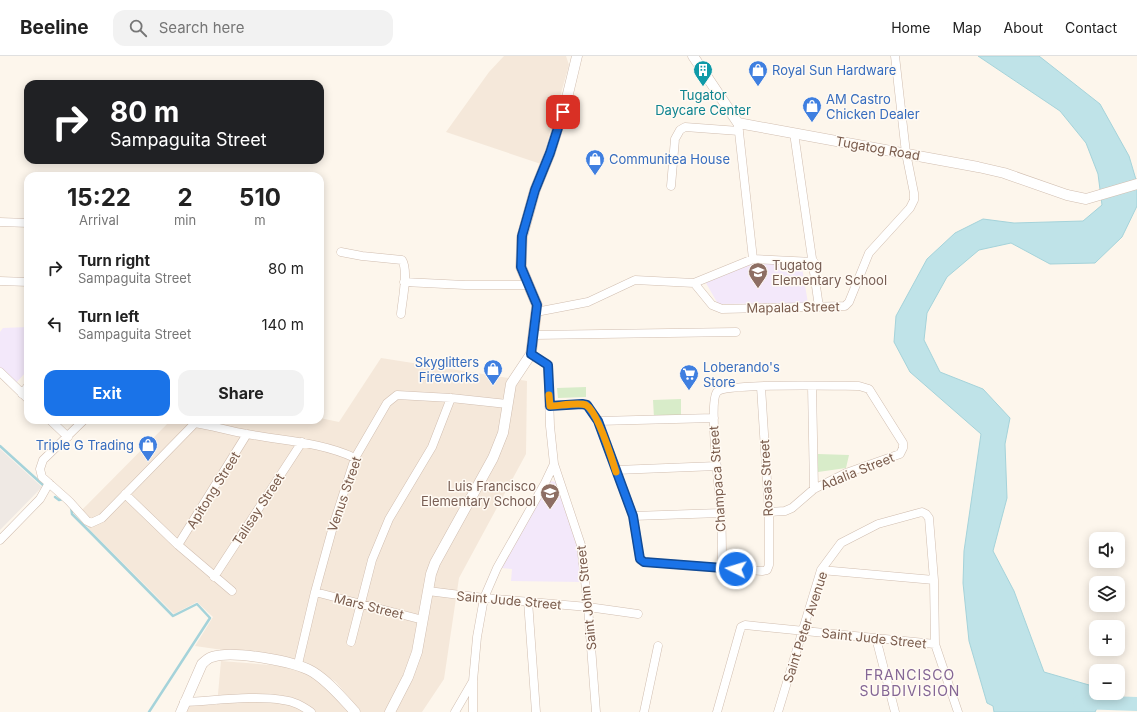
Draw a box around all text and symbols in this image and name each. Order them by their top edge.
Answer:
search box [113,10,393,46]
text: Beeline [20,16,89,39]
icon: search [127,17,149,39]
text: Search here [159,18,244,37]
text: Home [891,19,930,36]
text: Map [952,19,982,36]
text: About [1004,19,1043,36]
text: Contact [1065,19,1117,36]
building icon: Tugator Daycare Center [692,59,714,87]
shop icon: Royal Sun Hardware [747,59,769,87]
place label: Royal Sun Hardware [772,62,896,78]
place label: Tugator Daycare Center [655,87,751,118]
place label: AM Castro Chicken Dealer [826,91,920,122]
text: 80 m [110,95,179,129]
pin [546,95,580,129]
shop icon: AM Castro Chicken Dealer [801,95,823,123]
icon: right [44,96,96,148]
icon: arrive [552,101,574,123]
text: Sampaguita Street [110,129,267,150]
street label: Tugatog Road [835,133,921,163]
shop icon: Communitea House [584,148,606,176]
place label: Communitea House [609,151,730,167]
text: 15:22 [67,183,131,212]
text: 2 [177,183,193,212]
text: 510 [239,183,281,212]
text: Arrival [79,212,119,228]
text: min [174,212,196,228]
text: m [254,212,266,228]
text: Turn right [78,251,150,270]
icon: right [44,257,66,279]
place label: Tugatog Elementary School [772,257,887,288]
text: 80 m [268,259,304,278]
school or university icon: Tugatog Elementary School [747,261,769,289]
text: Sampaguita Street [78,270,191,286]
street label: Mapalad Street [746,298,840,316]
text: Turn left [78,307,139,326]
icon: left [44,313,66,335]
text: 140 m [261,315,304,334]
text: Sampaguita Street [78,326,191,342]
place label: Skyglitters Fireworks [415,354,479,385]
shop icon: Skyglitters Fireworks [482,358,504,386]
place label: Loberando's Store [703,359,780,390]
supermarket icon: Loberando's Store [678,363,700,391]
button: Exit [44,370,170,416]
button: Share [178,370,304,416]
street label: Champaca Street [705,425,729,533]
shop icon: Triple G Trading [137,434,159,462]
place label: Triple G Trading [36,437,134,453]
street label: Rosas Street [756,439,776,517]
street label: Apitong Street [183,448,243,532]
street label: Adalia Street [818,449,896,493]
street label: Venus Street [324,454,364,534]
street label: Talisay Street [229,470,287,548]
place label: Luis Francisco Elementary School [421,478,536,509]
school or university icon: Luis Francisco Elementary School [539,482,561,510]
map controls [1089,532,1125,700]
button: sound [1089,532,1125,568]
street label: Saint John Street [573,545,599,651]
position arrow [715,548,757,590]
street label: Saint Peter Avenue [779,569,831,685]
button: layers [1089,576,1125,612]
street label: Saint Jude Street [456,587,562,613]
street label: Mars Street [333,590,405,622]
button: + [1089,620,1125,656]
street label: Saint Jude Street [821,625,927,651]
button: − [1089,664,1125,700]
district label: FRANCISCO SUBDIVISION [860,666,960,699]

